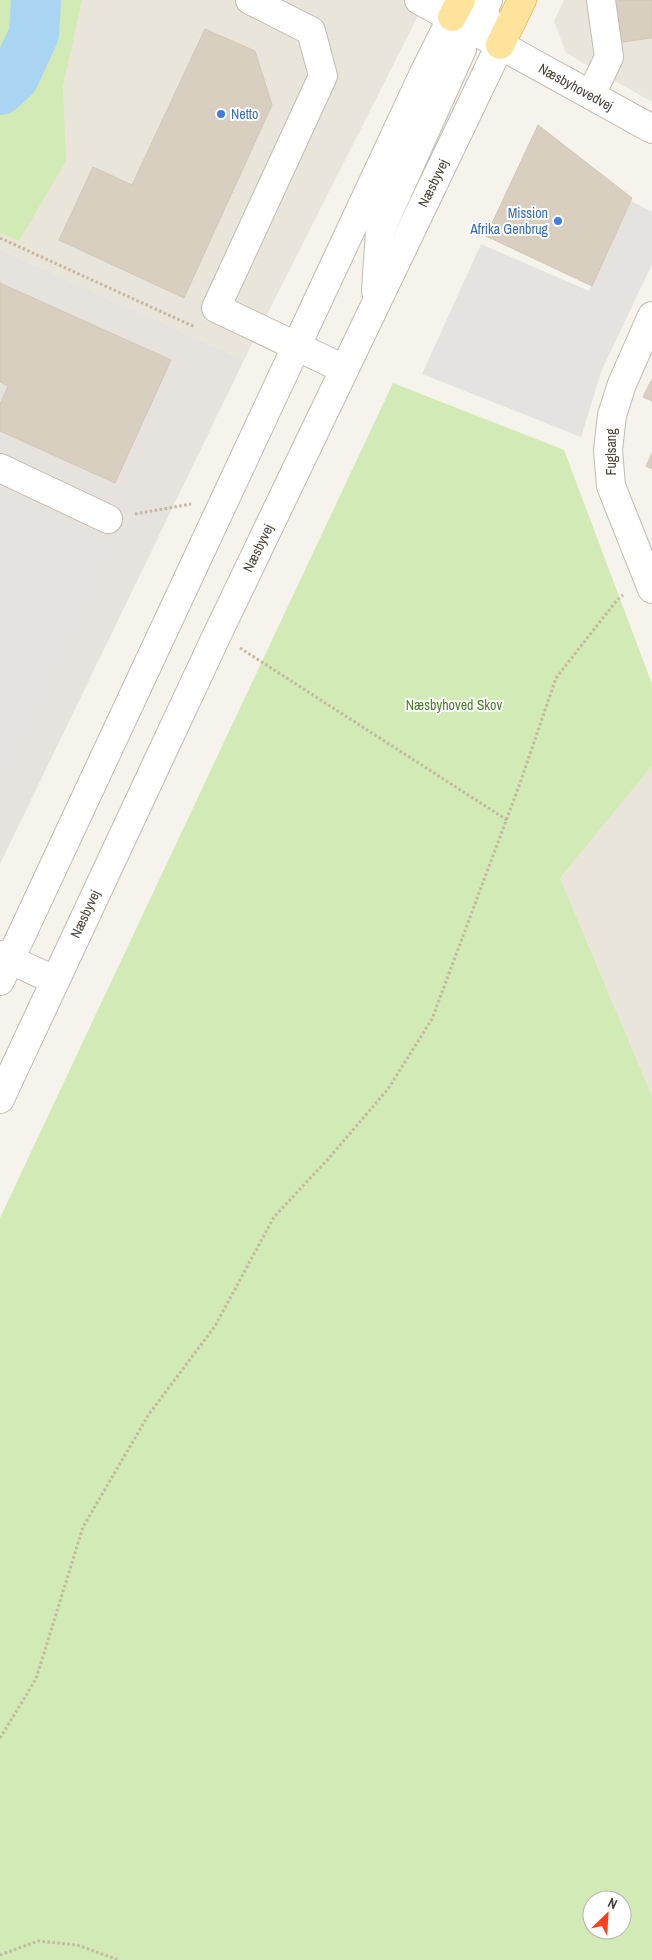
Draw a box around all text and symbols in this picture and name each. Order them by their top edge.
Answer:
street label: Næsbyhovedvej [536,59,616,115]
place label: Netto [231,105,258,123]
marker: Netto [215,108,227,120]
street label: Næsbyvej [414,156,452,210]
place label: Mission Afrika Genbrug [469,204,549,238]
marker: Mission Afrika Genbrug [552,215,564,227]
street label: Fuglsang [602,428,620,476]
street label: Næsbyvej [239,521,277,575]
park label: Næsbyhoved Skov [406,696,502,714]
street label: Næsbyvej [66,887,104,941]
north arrow [582,1890,632,1940]
text: N [605,1893,620,1913]

